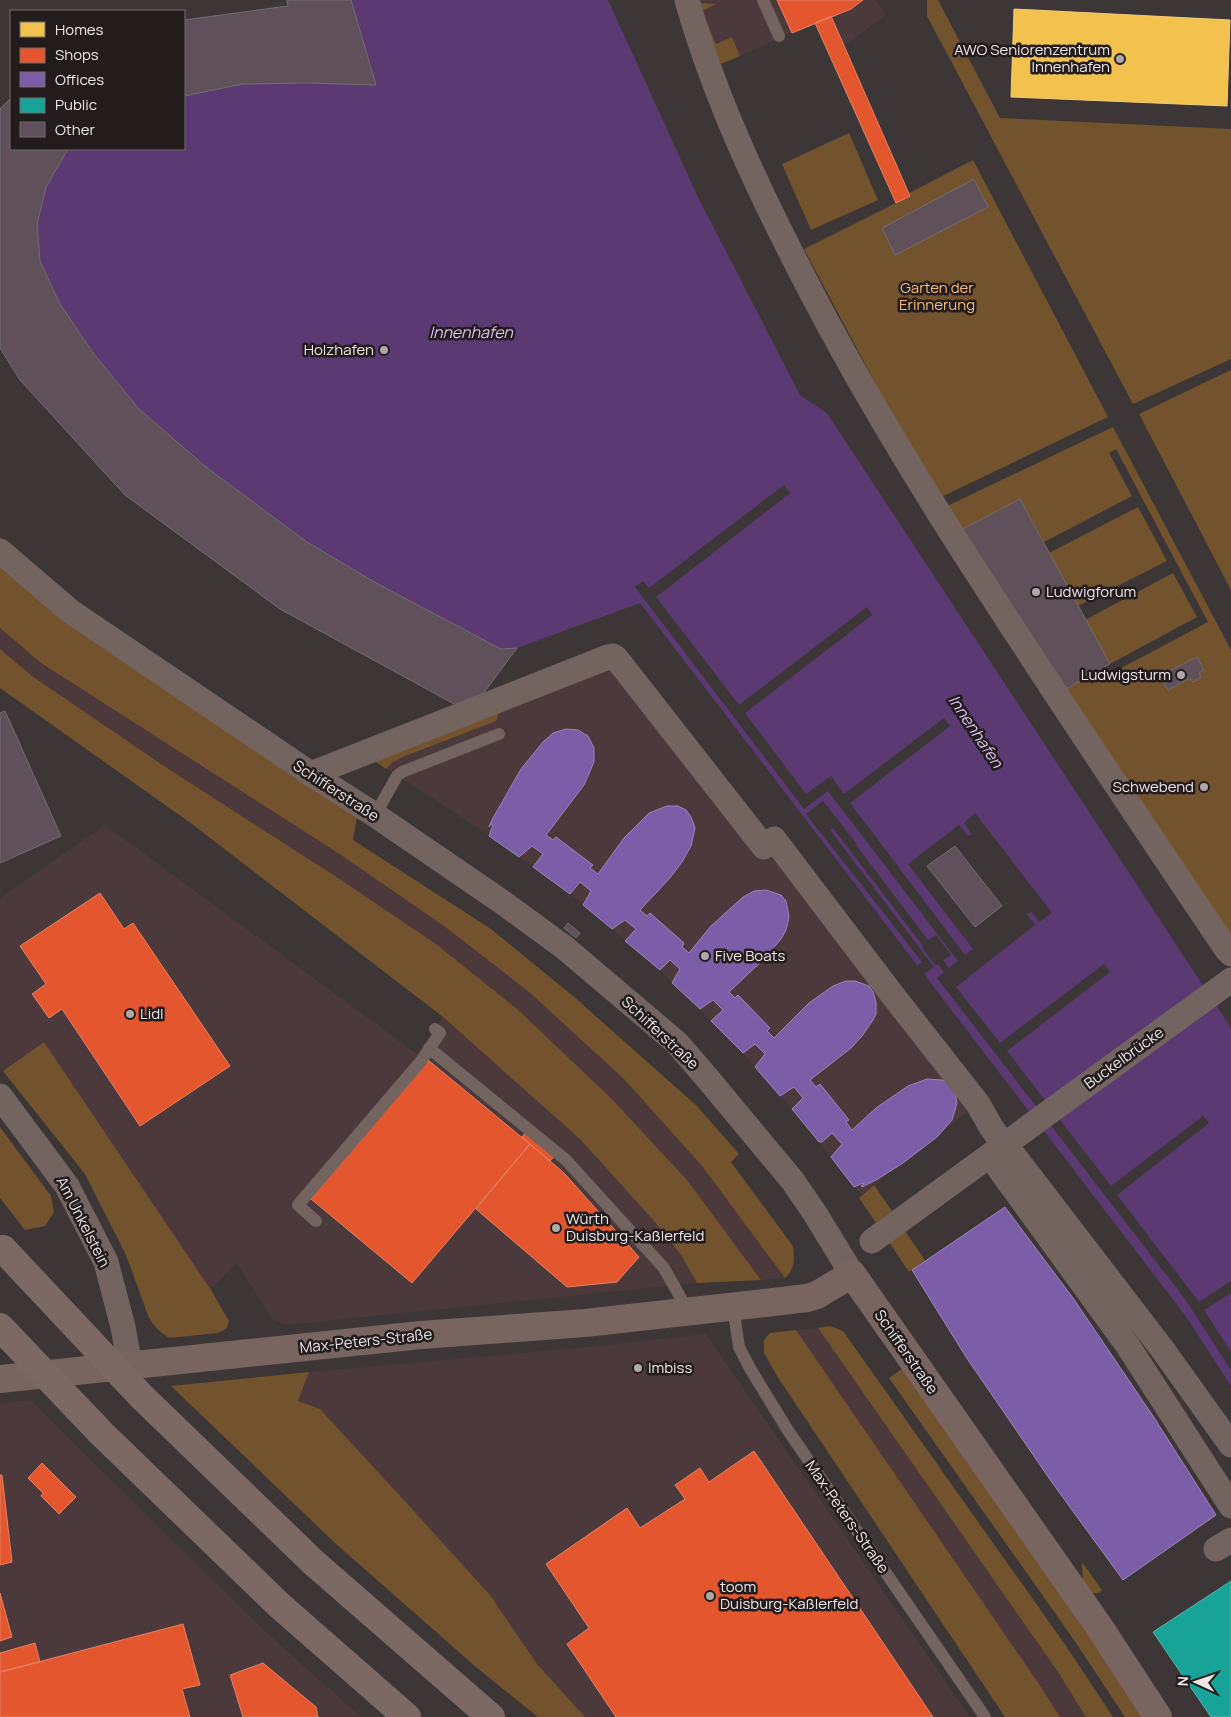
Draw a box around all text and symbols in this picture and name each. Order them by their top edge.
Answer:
legend [10,10,185,150]
text: Homes [55,19,104,40]
place label: AWO Seniorenzentrum Innenhafen [954,39,1110,77]
text: Shops [55,44,99,65]
marker: AWO Seniorenzentrum Innenhafen [1114,53,1126,65]
text: Offices [55,69,104,90]
text: Public [55,94,97,115]
text: Other [55,119,96,140]
park label: Garten der Erinnerung [899,277,975,315]
water label: Innenhafen [429,321,513,343]
place label: Holzhafen [304,339,374,360]
marker: Holzhafen [378,344,390,356]
place label: Ludwigforum [1046,581,1136,602]
marker: Ludwigforum [1030,586,1042,598]
place label: Ludwigsturm [1081,664,1171,685]
marker: Ludwigsturm [1175,669,1187,681]
water label: Innenhafen [943,690,1009,772]
street label: Schifferstraße [289,755,384,826]
place label: Schwebend [1112,776,1194,797]
marker: Schwebend [1198,781,1210,793]
place label: Five Boats [715,945,786,966]
marker: Five Boats [699,950,711,962]
street label: Schifferstraße [617,991,704,1074]
place label: Lidl [140,1003,164,1024]
marker: Lidl [124,1008,136,1020]
street label: Buckelbrücke [1080,1021,1168,1094]
street label: Am Unkelstein [52,1173,115,1271]
place label: Würth Duisburg-Kaßlerfeld [566,1208,705,1246]
marker: Würth Duisburg-Kaßlerfeld [550,1222,562,1234]
street label: Schifferstraße [870,1305,943,1398]
street label: Max-Peters-Straße [299,1323,433,1358]
place label: Imbiss [648,1357,692,1378]
marker: Imbiss [632,1362,644,1374]
street label: Max-Peters-Straße [801,1456,894,1577]
place label: toom Duisburg-Kaßlerfeld [720,1576,859,1614]
marker: toom Duisburg-Kaßlerfeld [704,1590,716,1602]
north arrow [1171,1657,1221,1707]
text: N [1173,1676,1192,1687]

